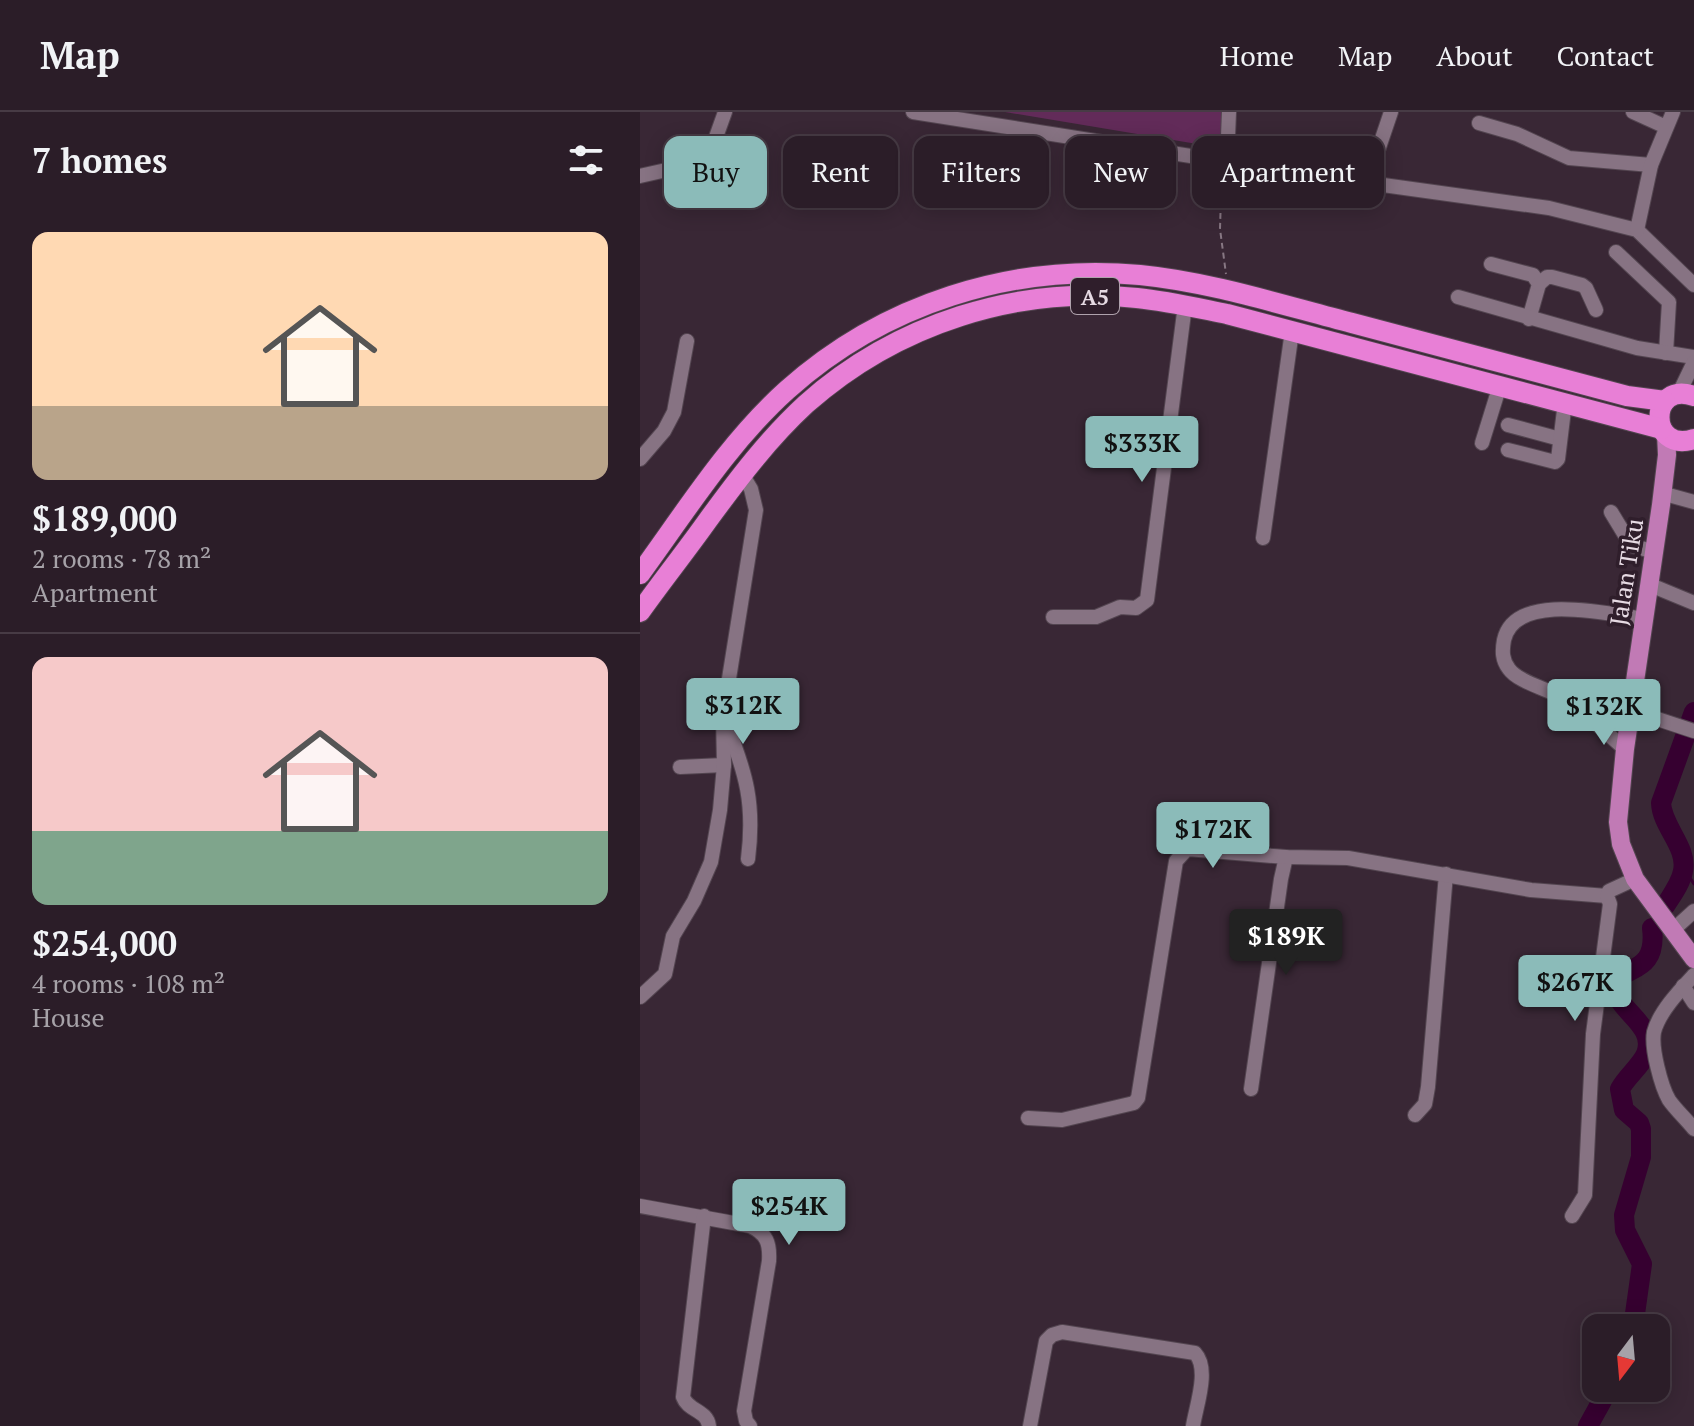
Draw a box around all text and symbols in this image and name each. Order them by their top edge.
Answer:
text: Map [40,30,120,80]
text: Home [1220,37,1294,74]
text: Map [1338,37,1392,74]
text: About [1436,37,1513,74]
text: Contact [1557,37,1654,74]
chip: Buy [664,136,767,208]
chip: Rent [783,136,898,208]
chip: Filters [914,136,1049,208]
chip: New [1065,136,1176,208]
chip: Apartment [1192,136,1384,208]
text: 7 homes [32,138,167,183]
icon: filters [564,138,608,182]
road number: A5 [1071,278,1119,314]
icon: home [248,284,392,428]
pin: $333K [1086,416,1198,484]
text: $333K [1103,425,1181,459]
text: $189,000 [32,496,177,541]
street label: Jalan Tiku [1602,516,1650,628]
text: 2 rooms · 78 m² [32,541,211,575]
text: Apartment [32,575,158,609]
pin: $312K [687,678,799,746]
pin: $132K [1548,679,1660,747]
text: $312K [704,687,782,721]
text: $132K [1565,688,1643,722]
icon: home [248,709,392,853]
pin: $172K [1157,802,1269,870]
text: $172K [1174,811,1252,845]
pin: $189K [1230,909,1342,977]
text: $189K [1247,918,1325,952]
text: $254,000 [32,921,177,966]
pin: $267K [1519,955,1631,1023]
text: $267K [1536,964,1614,998]
text: 4 rooms · 108 m² [32,966,225,1000]
text: House [32,1000,105,1034]
pin: $254K [733,1179,845,1247]
text: $254K [750,1188,828,1222]
north arrow [1582,1314,1670,1402]
map controls [1582,1314,1670,1402]

